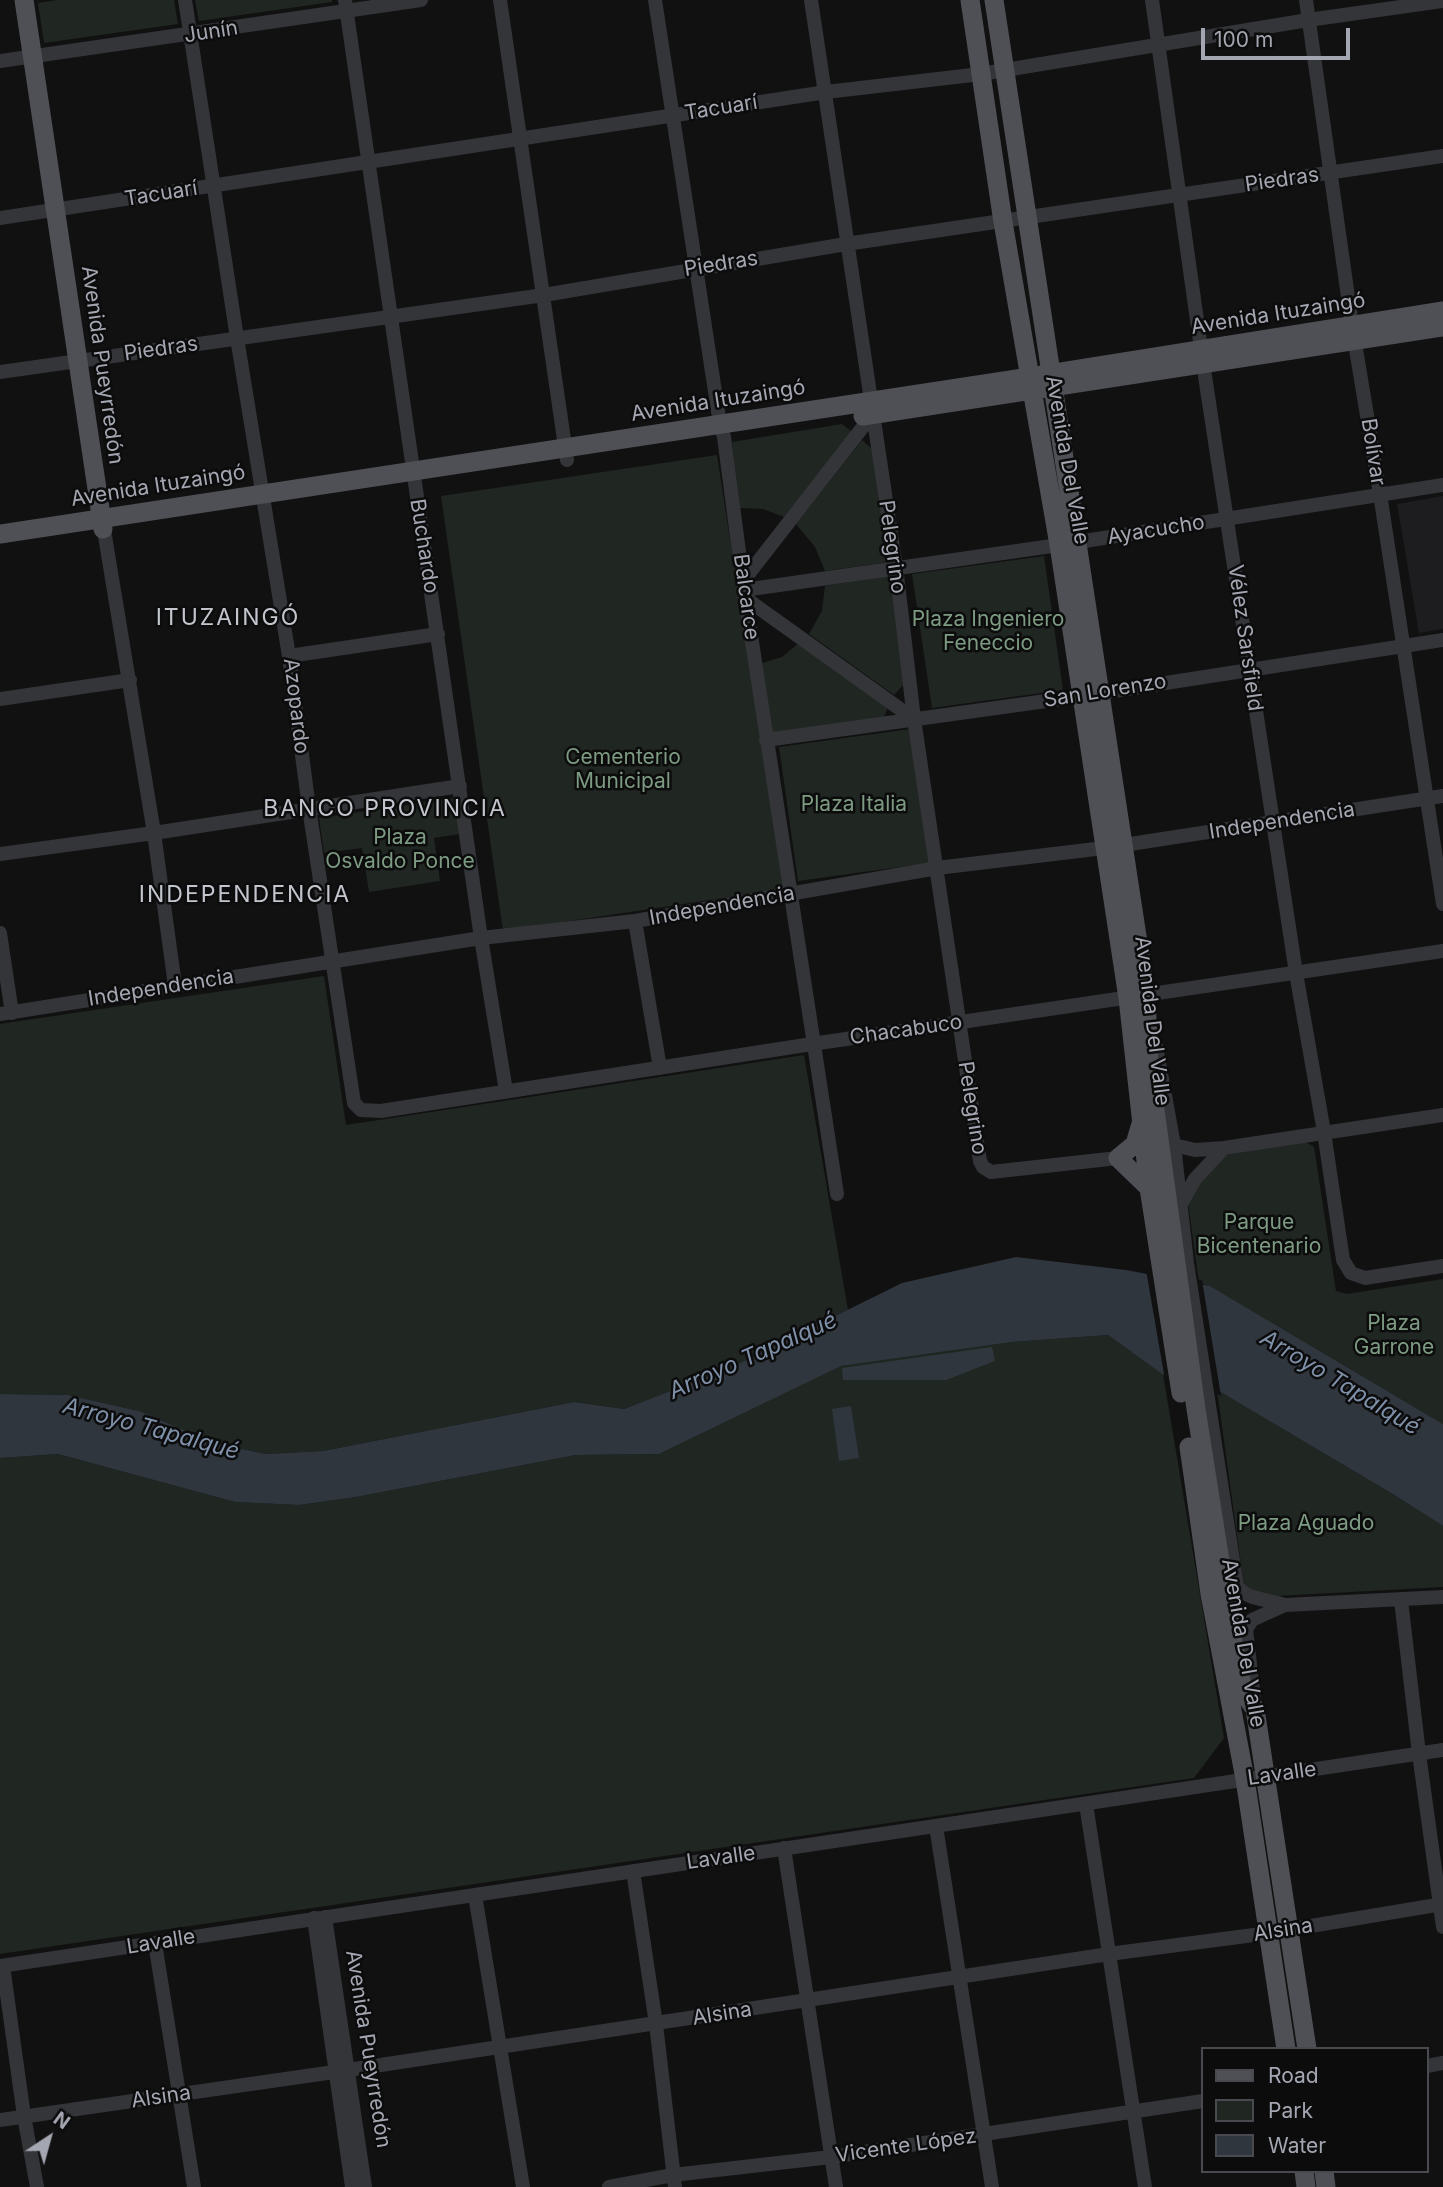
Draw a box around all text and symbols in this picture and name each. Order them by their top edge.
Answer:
scale bar [1205,14,1354,58]
street label: Junín [182,15,240,49]
text: 100 m [1214,27,1273,52]
street label: Tacuarí [683,90,759,126]
street label: Piedras [1243,162,1321,198]
street label: Tacuarí [123,176,199,212]
street label: Piedras [682,246,760,282]
street label: Avenida Pueyrredón [76,264,128,466]
street label: Avenida Ituzaingó [1189,288,1367,340]
street label: Piedras [122,331,200,367]
street label: Avenida Del Valle [1040,374,1094,546]
street label: Avenida Ituzaingó [629,375,807,427]
street label: Bolívar [1355,416,1391,488]
street label: Avenida Ituzaingó [69,460,247,512]
street label: Buchardo [404,497,444,595]
street label: Pelegrino [873,499,911,595]
street label: Ayacucho [1106,510,1206,550]
street label: Balcarce [728,552,764,642]
street label: Vélez Sarsfield [1222,563,1268,713]
district label: ITUZAINGÓ [157,604,299,632]
park label: Plaza Ingeniero Feneccio [912,607,1064,657]
street label: Azopardo [278,657,314,755]
street label: San Lorenzo [1042,669,1168,713]
park label: Cementerio Municipal [565,745,681,795]
park label: Plaza Italia [801,792,907,818]
district label: BANCO PROVINCIA [265,795,505,823]
street label: Independencia [1207,797,1357,845]
park label: Plaza Osvaldo Ponce [325,825,475,875]
district label: INDEPENDENCIA [140,881,350,909]
street label: Independencia [647,881,797,931]
street label: Avenida Del Valle [1129,935,1175,1107]
street label: Independencia [86,964,236,1012]
street label: Chacabuco [848,1010,964,1050]
street label: Pelegrino [952,1060,992,1156]
park label: Parque Bicentenario [1197,1210,1321,1260]
water label: Arroyo Tapalqué [665,1307,841,1405]
park label: Plaza Garrone [1354,1311,1434,1361]
water label: Arroyo Tapalqué [1255,1325,1425,1441]
water label: Arroyo Tapalqué [60,1392,242,1466]
park label: Plaza Aguado [1238,1511,1374,1537]
street label: Avenida Del Valle [1216,1557,1270,1729]
street label: Lavalle [1246,1757,1318,1791]
street label: Lavalle [685,1841,757,1875]
street label: Alsina [1251,1913,1315,1947]
street label: Lavalle [125,1924,197,1960]
street label: Avenida Pueyrredón [340,1948,396,2150]
street label: Alsina [690,1997,754,2031]
legend [1202,2047,1429,2173]
text: Road [1268,2063,1319,2088]
street label: Alsina [130,2080,192,2114]
text: Park [1268,2098,1313,2123]
north arrow [14,2103,84,2173]
text: N [49,2107,74,2134]
street label: Vicente López [834,2124,978,2168]
text: Water [1268,2133,1326,2158]

